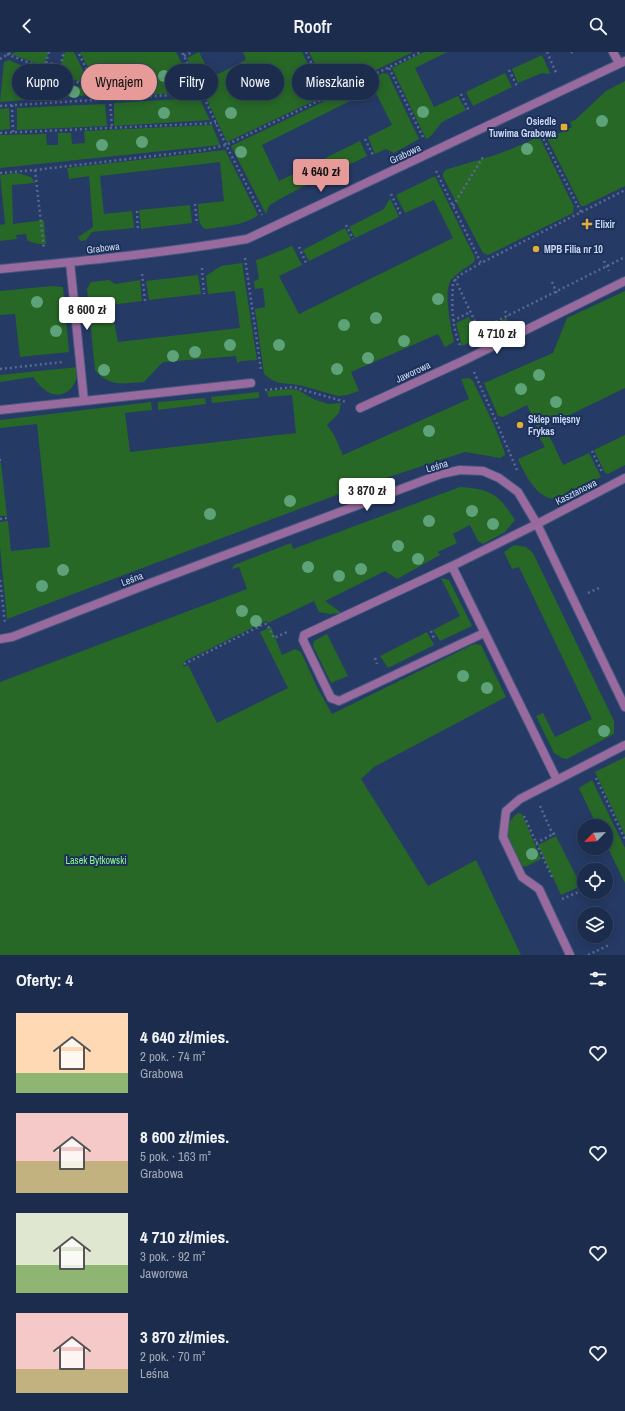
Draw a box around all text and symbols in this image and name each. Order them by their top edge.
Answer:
text: Roofr [293,14,332,39]
icon: back [16,15,38,37]
icon: search [587,15,609,37]
chip: Kupno [12,64,73,100]
chip: Wynajem [81,64,157,100]
chip: Filtry [165,64,218,100]
chip: Nowe [226,64,284,100]
chip: Mieszkanie [292,64,379,100]
place label: Osiedle Tuwima Grabowa [489,115,556,140]
marker: Osiedle Tuwima Grabowa [559,122,569,132]
street label: Grabowa [387,141,423,167]
pin: 4 640 zł [280,159,362,193]
text: 4 640 zł [302,163,340,180]
place label: Elixir [595,218,616,231]
marker: Elixir [582,219,592,229]
street label: Grabowa [86,239,121,256]
place label: MPB Filia nr 10 [544,243,603,256]
marker: MPB Filia nr 10 [531,244,541,254]
pin: 8 600 zł [46,297,128,331]
text: 8 600 zł [68,301,106,318]
pin: 4 710 zł [456,321,538,355]
text: 4 710 zł [478,325,516,342]
street label: Jaworowa [394,358,433,386]
place label: Sklep mięsny Frykas [528,413,581,438]
marker: Sklep mięsny Frykas [515,420,525,430]
street label: Leśna [424,457,450,475]
street label: Kasztanowa [553,476,599,508]
pin: 3 870 zł [326,478,408,512]
text: 3 870 zł [348,482,386,499]
street label: Leśna [119,569,145,589]
north arrow [577,819,613,855]
map controls [577,819,613,943]
park label: Lasek Bytkowski [65,854,127,867]
button: locate [577,863,613,899]
button: layers [577,907,613,943]
text: Oferty: 4 [16,968,73,991]
icon: filters [587,968,609,990]
text: 4 640 zł/mies. [140,1025,229,1048]
icon: home [48,1029,96,1077]
icon: heart [587,1042,609,1064]
text: 2 pok. · 74 m² [140,1048,205,1065]
text: Grabowa [140,1065,183,1082]
text: 8 600 zł/mies. [140,1125,229,1148]
icon: home [48,1129,96,1177]
icon: heart [587,1142,609,1164]
text: 5 pok. · 163 m² [140,1148,211,1165]
text: Grabowa [140,1165,183,1182]
text: 4 710 zł/mies. [140,1225,229,1248]
icon: home [48,1229,96,1277]
icon: heart [587,1242,609,1264]
text: 3 pok. · 92 m² [140,1248,205,1265]
text: Jaworowa [140,1265,188,1282]
text: 3 870 zł/mies. [140,1325,229,1348]
icon: home [48,1329,96,1377]
icon: heart [587,1342,609,1364]
text: 2 pok. · 70 m² [140,1348,205,1365]
text: Leśna [140,1365,169,1382]

